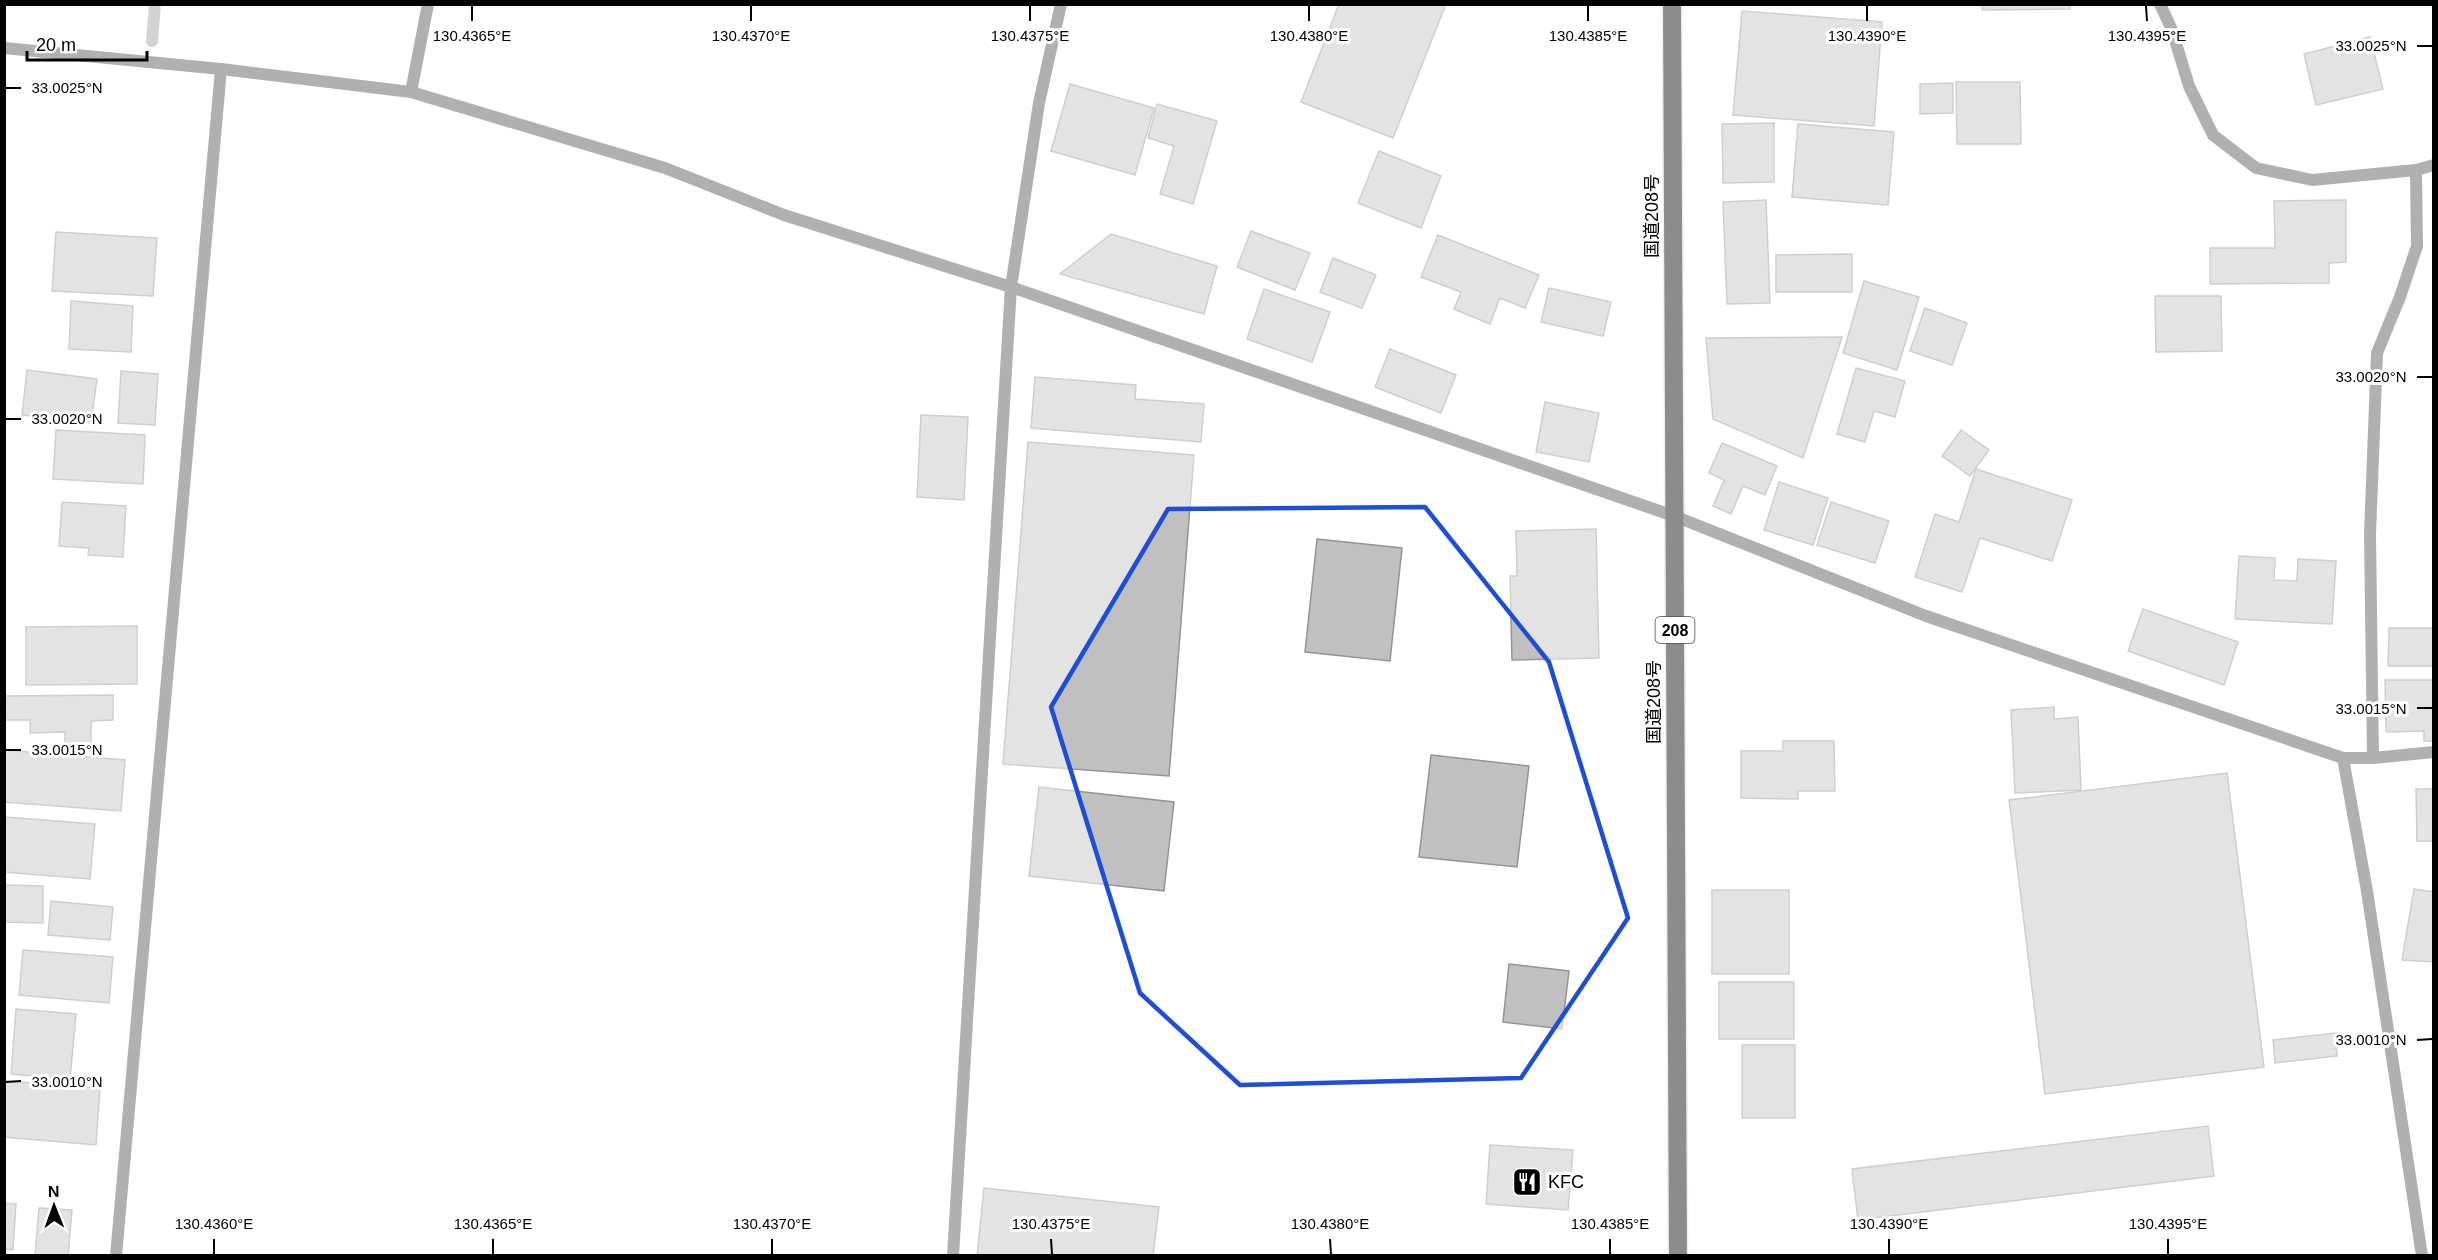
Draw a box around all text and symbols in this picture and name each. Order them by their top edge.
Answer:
scale bar [27,24,147,62]
text: 130.4365°E [433,27,511,44]
text: 130.4370°E [712,27,790,44]
text: 130.4375°E [991,27,1069,44]
text: 130.4380°E [1270,27,1348,44]
text: 130.4385°E [1549,27,1627,44]
text: 130.4390°E [1828,27,1906,44]
text: 130.4395°E [2108,27,2186,44]
text: 20 m [36,35,76,55]
text: 33.0025°N [2335,37,2407,54]
text: 33.0025°N [31,79,103,96]
street label: 国道208号 [1642,174,1662,258]
text: 33.0020°N [2335,368,2407,385]
text: 33.0020°N [31,410,103,427]
road number: 208 [1656,617,1694,643]
street label: 国道208号 [1644,660,1664,744]
text: 33.0015°N [2335,700,2407,717]
text: 33.0015°N [31,741,103,758]
text: 33.0010°N [2335,1031,2407,1048]
text: 33.0010°N [31,1073,103,1090]
restaurant icon: KFC [1511,1166,1543,1198]
place label: KFC [1548,1172,1584,1192]
north arrow [24,1176,84,1236]
text: N [48,1183,60,1200]
text: 130.4360°E [175,1215,253,1232]
text: 130.4365°E [454,1215,532,1232]
text: 130.4370°E [733,1215,811,1232]
text: 130.4375°E [1012,1215,1090,1232]
text: 130.4380°E [1291,1215,1369,1232]
text: 130.4385°E [1571,1215,1649,1232]
text: 130.4390°E [1850,1215,1928,1232]
text: 130.4395°E [2129,1215,2207,1232]

